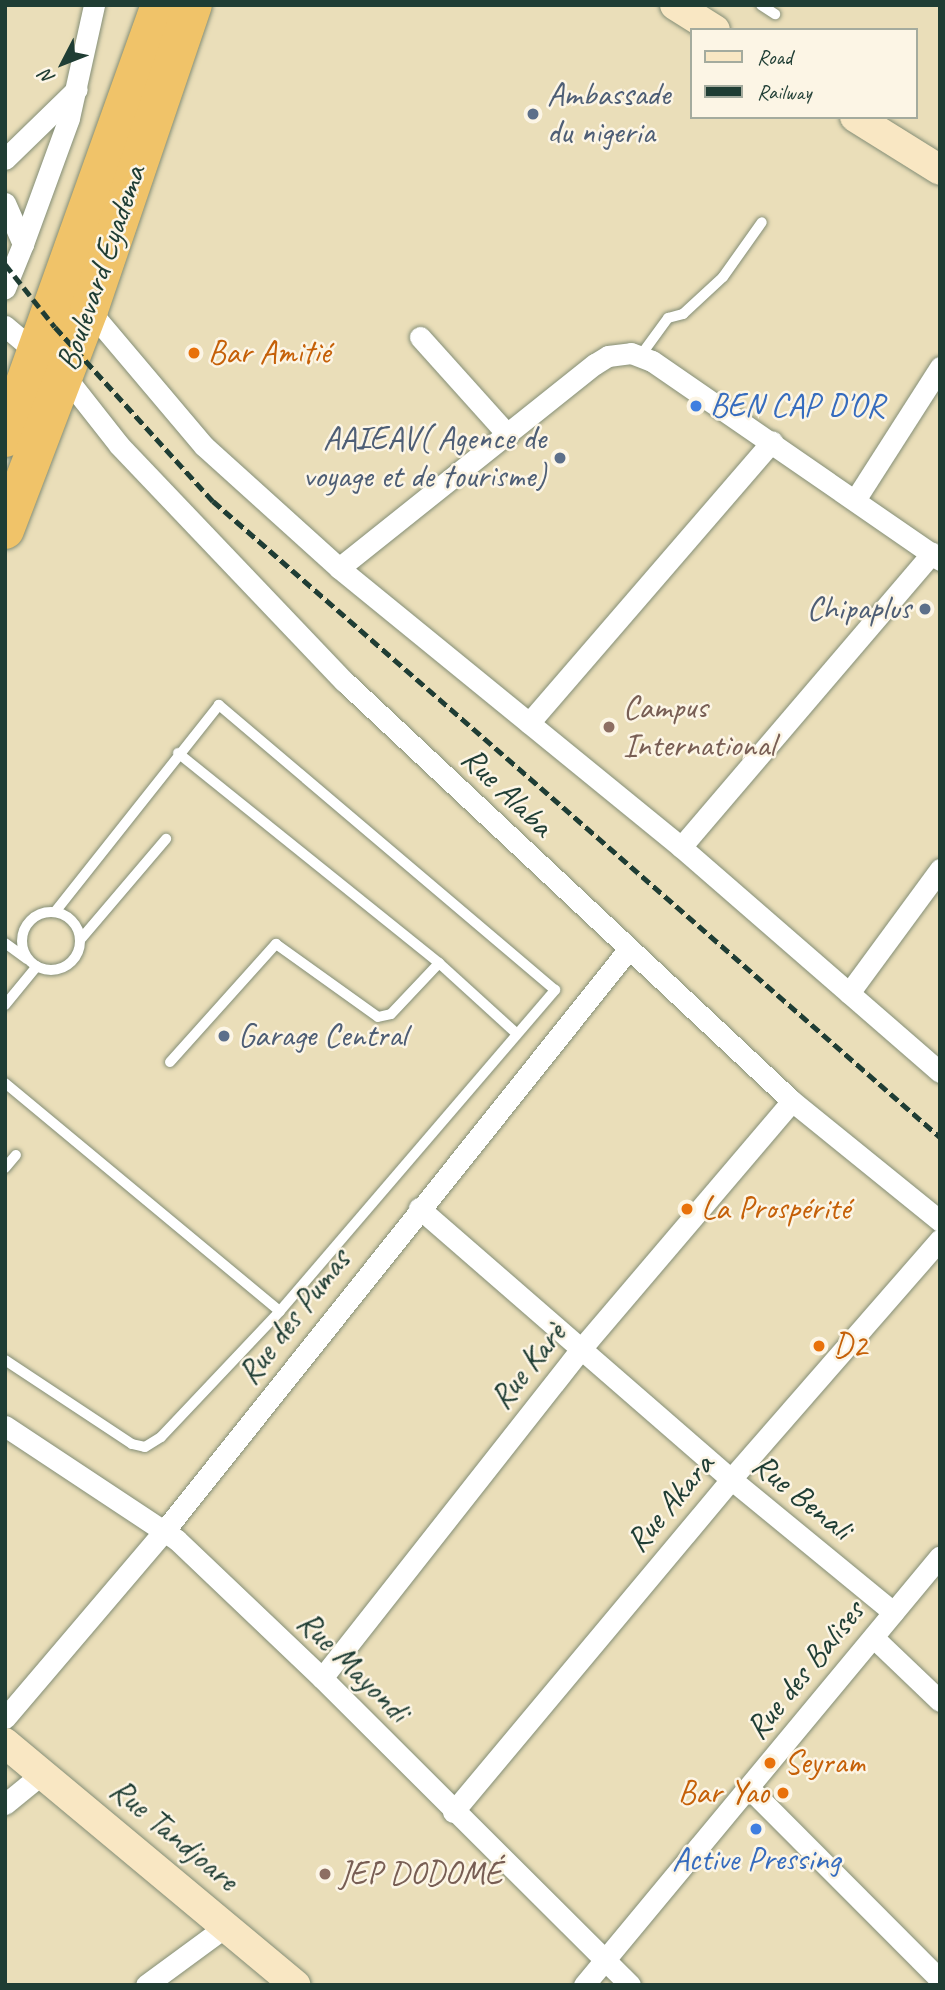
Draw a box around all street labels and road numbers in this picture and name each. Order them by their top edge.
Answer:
street label: Boulevard Eyadema [47,161,155,375]
street label: Rue Alaba [453,739,561,845]
street label: Rue des Pumas [229,1242,359,1392]
street label: Rue Karè [481,1315,575,1417]
street label: Rue Benali [745,1445,859,1549]
street label: Rue Akara [618,1446,722,1560]
street label: Rue des Balises [737,1593,873,1747]
street label: Rue Mayondi [289,1603,417,1731]
street label: Rue Tandjoare [101,1770,247,1900]

